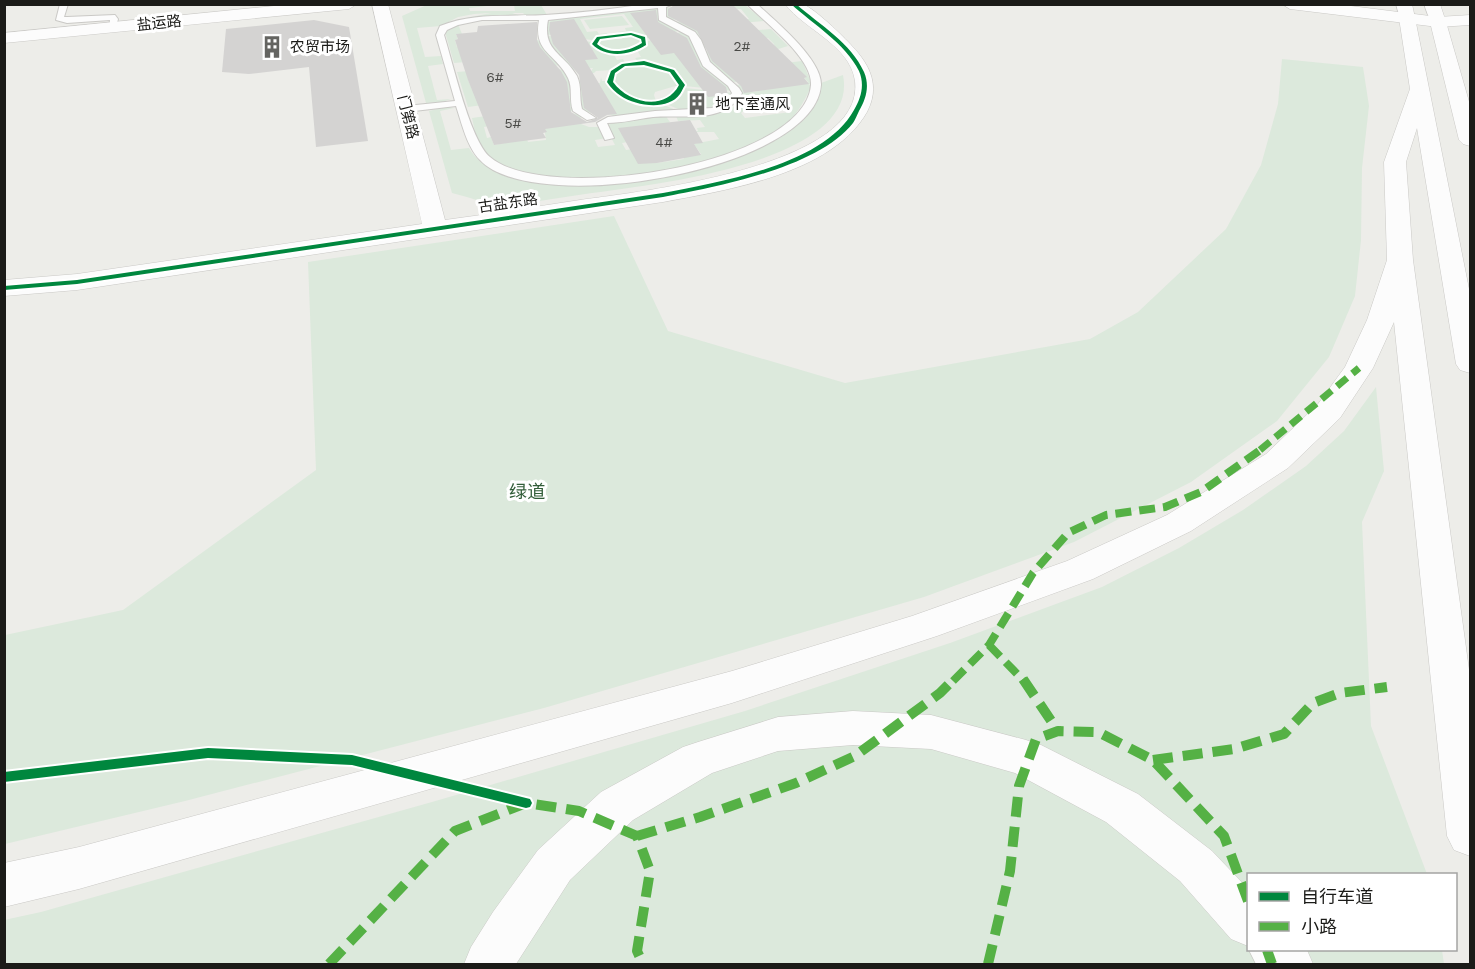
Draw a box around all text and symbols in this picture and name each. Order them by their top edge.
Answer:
street label: 盐运路 [136,12,182,34]
building icon: 农贸市场 [259,34,285,60]
place label: 农贸市场 [290,38,350,56]
house number: 2# [733,38,751,54]
house number: 6# [486,69,504,85]
building icon: 地下室通风 [684,91,710,117]
street label: 门第路 [394,93,422,141]
place label: 地下室通风 [715,95,790,113]
house number: 5# [504,115,522,131]
house number: 4# [655,134,673,150]
street label: 古盐东路 [477,190,539,216]
park label: 绿道 [509,481,545,502]
legend [1247,873,1457,951]
text: 自行车道 [1301,886,1373,907]
text: 小路 [1301,916,1337,937]

